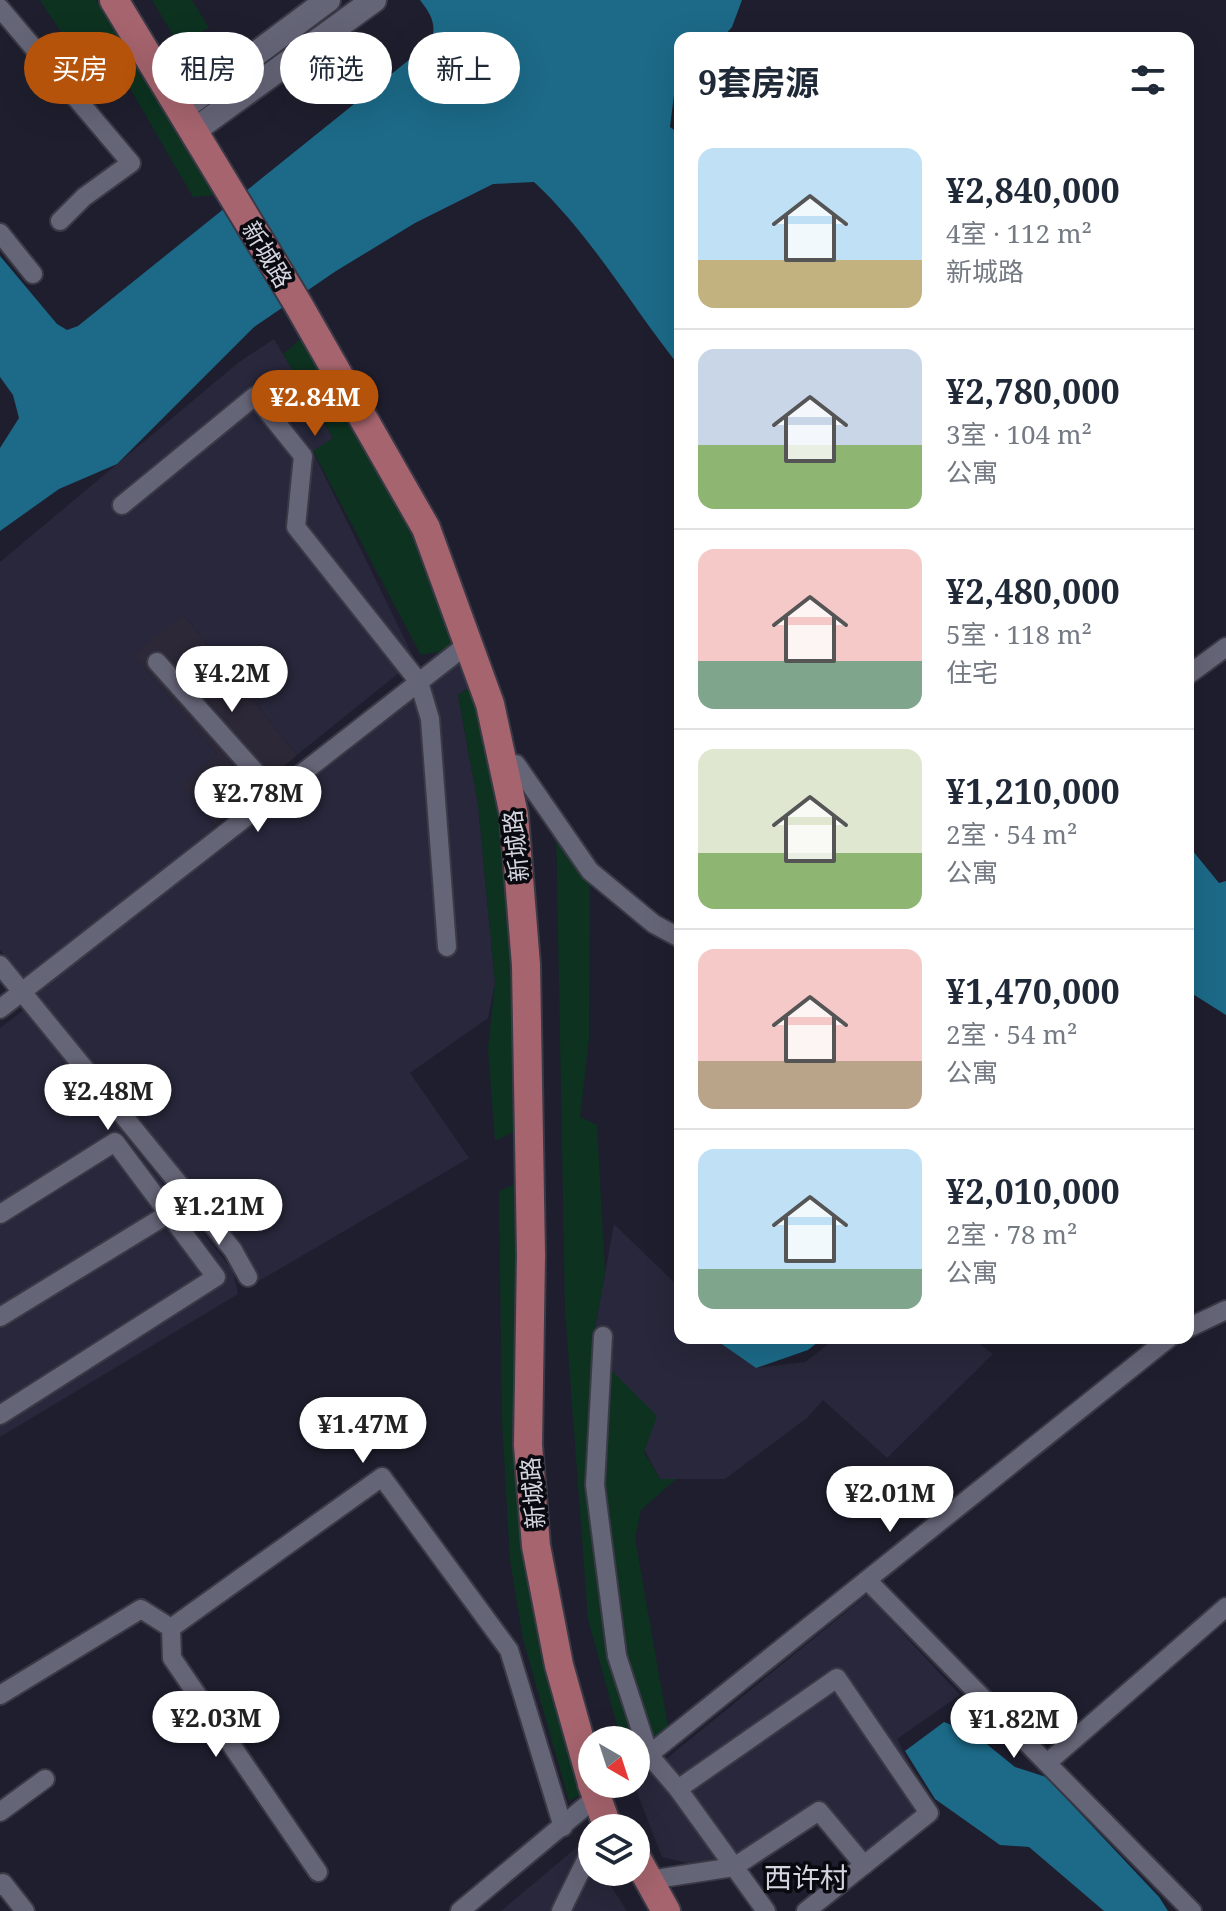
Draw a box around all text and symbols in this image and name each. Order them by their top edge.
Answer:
chip: 买房 [24,32,136,104]
chip: 租房 [152,32,264,104]
chip: 筛选 [280,32,392,104]
chip: 新上 [408,32,520,104]
icon: filters [1126,58,1170,102]
text: 9套房源 [698,59,819,105]
text: ¥2,840,000 [946,167,1120,213]
icon: home [762,180,858,276]
street label: 新城路 [235,215,301,293]
text: 4室 · 112 m² [946,215,1092,251]
text: 新城路 [946,253,1024,289]
text: ¥2,780,000 [946,368,1120,414]
pin: ¥2.84M [250,370,380,438]
text: ¥2.84M [269,378,361,414]
icon: home [762,381,858,477]
text: 3室 · 104 m² [946,416,1092,452]
text: 公寓 [946,454,998,490]
text: ¥2,480,000 [946,568,1120,614]
icon: home [762,581,858,677]
text: 5室 · 118 m² [946,616,1092,652]
pin: ¥4.2M [176,646,288,714]
text: ¥4.2M [194,654,270,690]
text: 住宅 [946,654,998,690]
pin: ¥2.78M [193,766,323,834]
text: ¥1,210,000 [946,768,1120,814]
text: ¥2.78M [212,774,304,810]
icon: home [762,781,858,877]
street label: 新城路 [495,808,535,884]
text: 2室 · 54 m² [946,816,1077,852]
text: 公寓 [946,854,998,890]
text: ¥1,470,000 [946,968,1120,1014]
icon: home [762,981,858,1077]
text: 2室 · 54 m² [946,1016,1077,1052]
text: 公寓 [946,1054,998,1090]
pin: ¥2.48M [43,1064,173,1132]
text: ¥2.48M [62,1072,154,1108]
text: ¥2,010,000 [946,1168,1120,1214]
pin: ¥1.21M [154,1179,284,1247]
icon: home [762,1181,858,1277]
text: ¥1.21M [173,1187,265,1223]
text: 2室 · 78 m² [946,1216,1077,1252]
text: 公寓 [946,1254,998,1290]
pin: ¥1.47M [298,1397,428,1465]
text: ¥1.47M [317,1405,409,1441]
street label: 新城路 [512,1456,552,1530]
pin: ¥2.01M [825,1466,955,1534]
text: ¥2.01M [844,1474,936,1510]
pin: ¥2.03M [151,1691,281,1759]
pin: ¥1.82M [949,1692,1079,1760]
text: ¥2.03M [170,1699,262,1735]
text: ¥1.82M [968,1700,1060,1736]
north arrow [578,1726,650,1798]
map controls [578,1726,650,1886]
button: layers [578,1814,650,1886]
district label: 西许村 [764,1858,848,1896]

